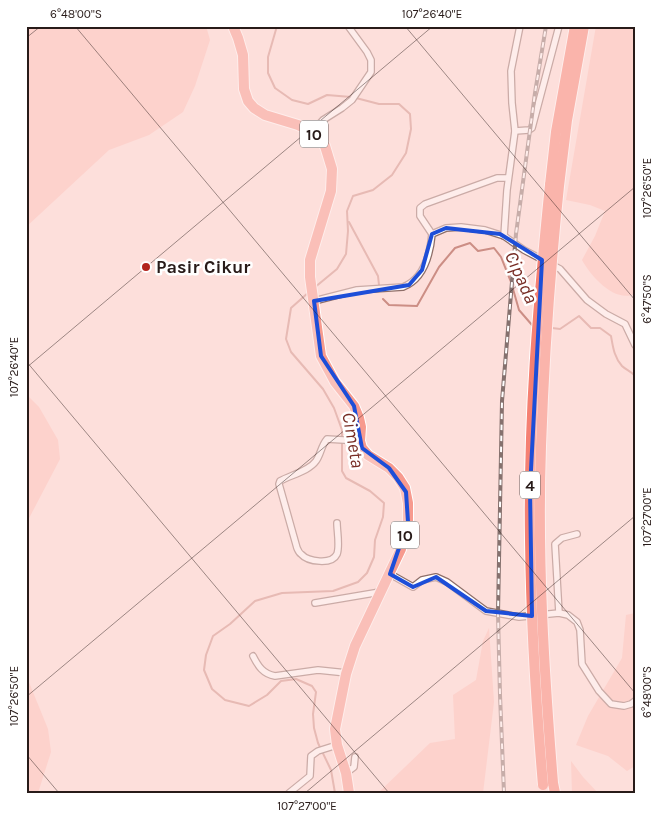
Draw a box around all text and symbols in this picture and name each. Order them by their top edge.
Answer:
text: 6°48'00"S [50,7,102,21]
text: 107°26'40"E [402,7,462,21]
road number: 10 [300,120,328,148]
text: 107°26'50"E [640,158,654,218]
water label: Cipada [500,248,542,307]
place label: Pasir Cikur [156,256,250,278]
marker: Pasir Cikur [140,261,152,273]
text: 6°47'50"S [640,274,654,324]
text: 107°26'40"E [7,337,21,397]
water label: Cimeta [337,411,369,470]
road number: 4 [520,472,540,498]
text: 107°27'00"E [640,487,654,547]
road number: 10 [391,522,419,548]
text: 107°26'50"E [7,666,21,726]
text: 6°48'00"S [640,666,654,718]
text: 107°27'00"E [277,799,337,813]

